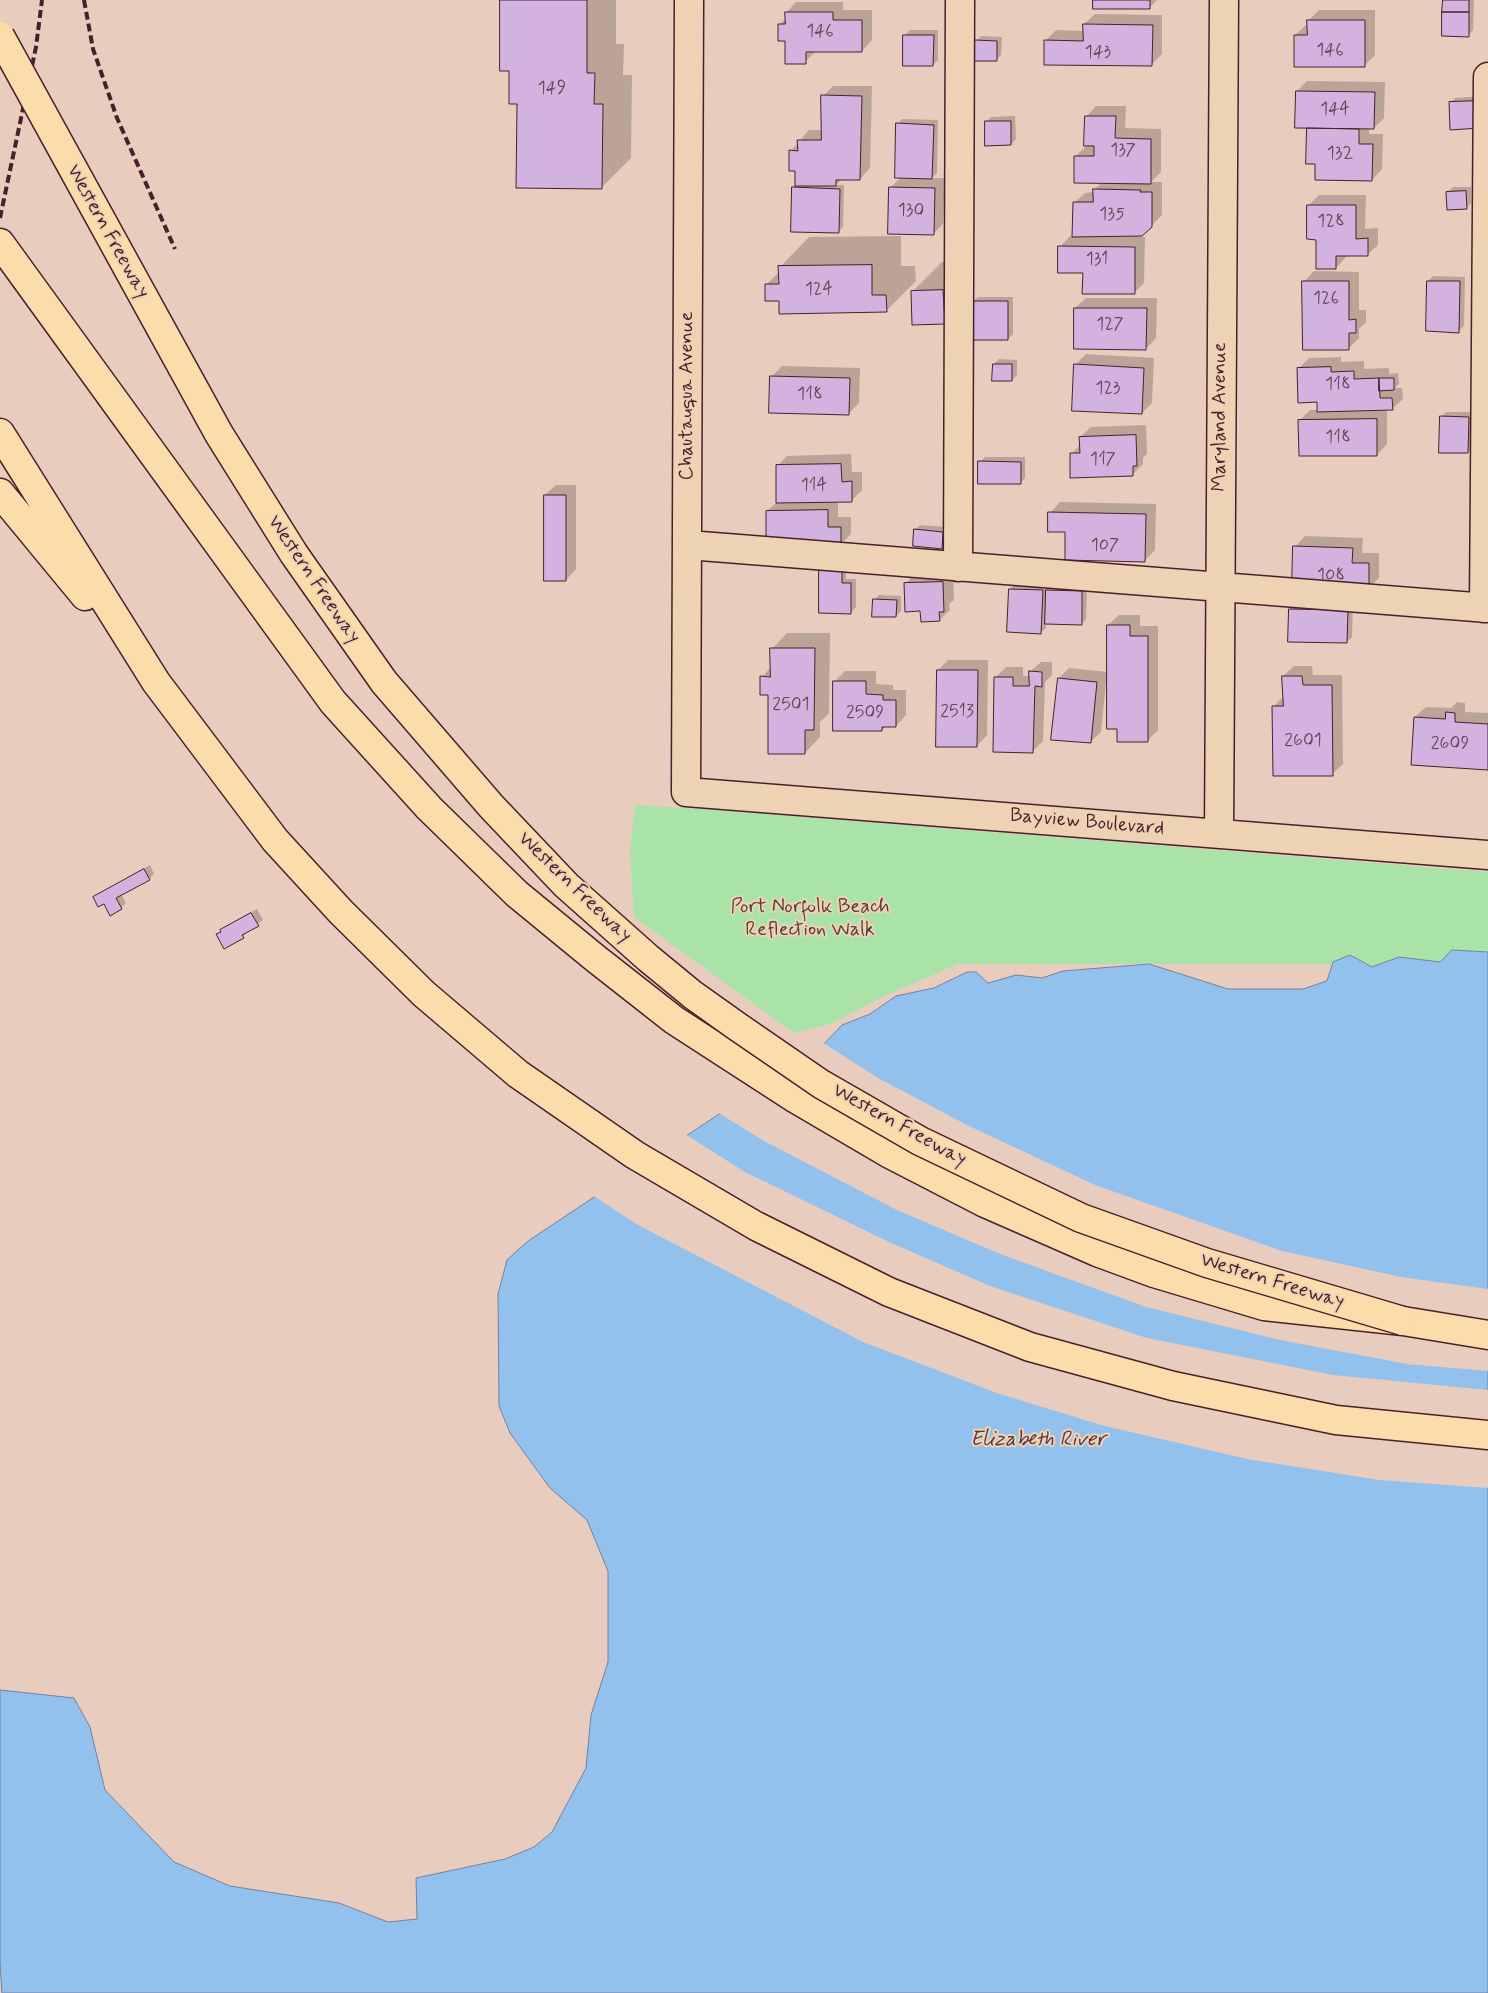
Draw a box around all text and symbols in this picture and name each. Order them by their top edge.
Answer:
house number: 146 [806,21,834,43]
house number: 146 [1316,40,1344,62]
house number: 143 [1085,42,1111,64]
house number: 149 [538,78,566,100]
house number: 144 [1320,99,1350,121]
house number: 137 [1110,140,1136,162]
house number: 132 [1327,143,1353,165]
street label: Western Freeway [60,161,154,303]
house number: 130 [898,200,924,222]
house number: 135 [1099,204,1125,226]
house number: 128 [1317,211,1345,233]
house number: 131 [1086,249,1108,271]
house number: 124 [805,279,833,301]
house number: 126 [1313,288,1339,310]
street label: Chautauqua Avenue [676,311,700,481]
house number: 127 [1096,314,1124,336]
street label: Maryland Avenue [1209,342,1233,492]
house number: 118 [1325,374,1351,396]
house number: 123 [1096,378,1120,400]
house number: 118 [797,384,823,406]
house number: 118 [1325,427,1351,449]
house number: 117 [1090,449,1116,471]
house number: 114 [801,475,827,497]
street label: Western Freeway [261,511,365,649]
house number: 107 [1091,535,1119,557]
house number: 108 [1317,565,1345,587]
house number: 2501 [772,694,810,716]
house number: 2513 [940,701,974,723]
house number: 2509 [846,702,884,724]
house number: 2601 [1284,730,1322,752]
house number: 2609 [1431,733,1469,755]
street label: Bayview Boulevard [1009,804,1165,842]
street label: Western Freeway [512,828,636,948]
park label: Port Norfolk Beach Reflection Walk [730,896,890,943]
street label: Western Freeway [828,1079,970,1173]
street label: Western Freeway [1197,1249,1347,1315]
water label: Elizabeth River [970,1428,1106,1454]

